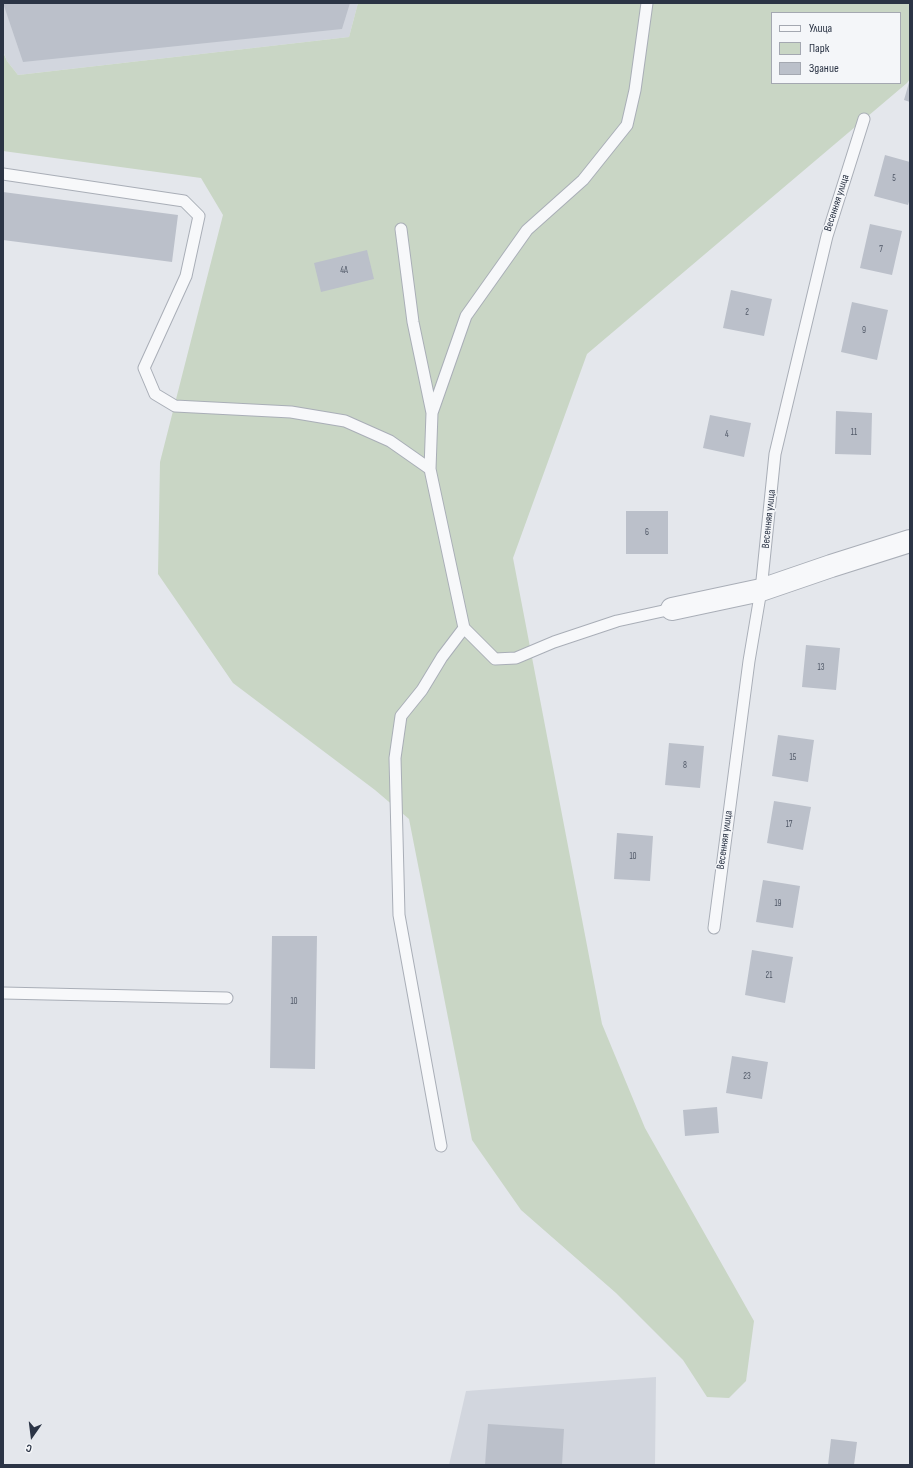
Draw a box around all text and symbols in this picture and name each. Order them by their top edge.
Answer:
legend [771,12,901,84]
text: Улица [809,21,832,36]
text: Парк [809,41,829,56]
text: Здание [809,61,839,76]
street label: Весенняя улица [822,173,852,233]
house number: 5 [892,174,896,184]
house number: 7 [879,245,883,255]
house number: 4А [340,266,348,276]
house number: 2 [745,308,749,318]
house number: 9 [862,326,866,336]
house number: 11 [851,428,857,438]
house number: 4 [725,430,729,440]
street label: Весенняя улица [759,489,779,549]
house number: 6 [645,528,649,538]
house number: 13 [818,663,824,673]
house number: 15 [790,753,796,763]
house number: 8 [683,761,687,771]
street label: Весенняя улица [714,810,736,870]
house number: 17 [786,820,792,830]
house number: 10 [629,852,637,862]
house number: 19 [774,899,782,909]
house number: 21 [766,971,772,981]
house number: 10 [290,997,298,1007]
house number: 23 [743,1072,751,1082]
north arrow [12,1416,52,1456]
text: С [25,1441,33,1455]

